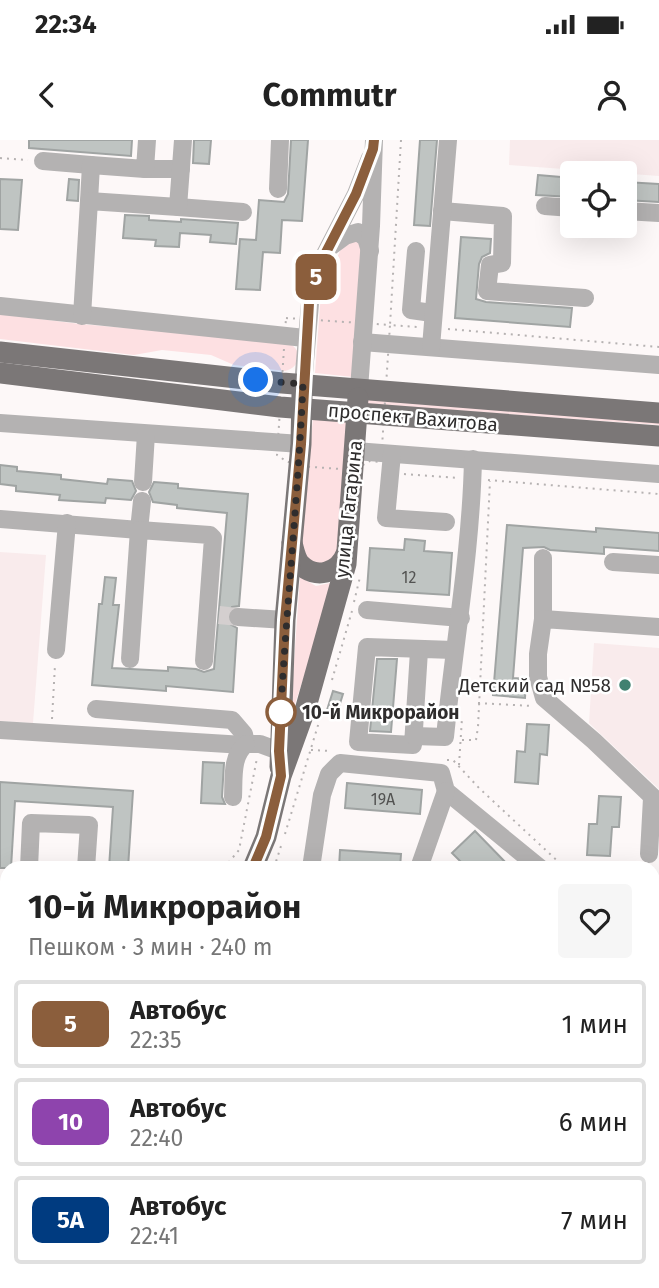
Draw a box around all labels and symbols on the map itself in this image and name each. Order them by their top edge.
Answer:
line badge: 5 [293,254,339,300]
your location [238,362,273,397]
street label: проспект Вахитова [327,399,499,436]
street label: улица Гагарина [330,439,367,579]
house number: 12 [402,568,416,587]
place label: Детский сад №58 [457,674,611,697]
marker: Детский сад №58 [617,677,633,693]
marker: 10-й Микрорайон [266,697,296,727]
place label: 10-й Микрорайон [302,701,459,724]
house number: 19А [371,790,396,809]

